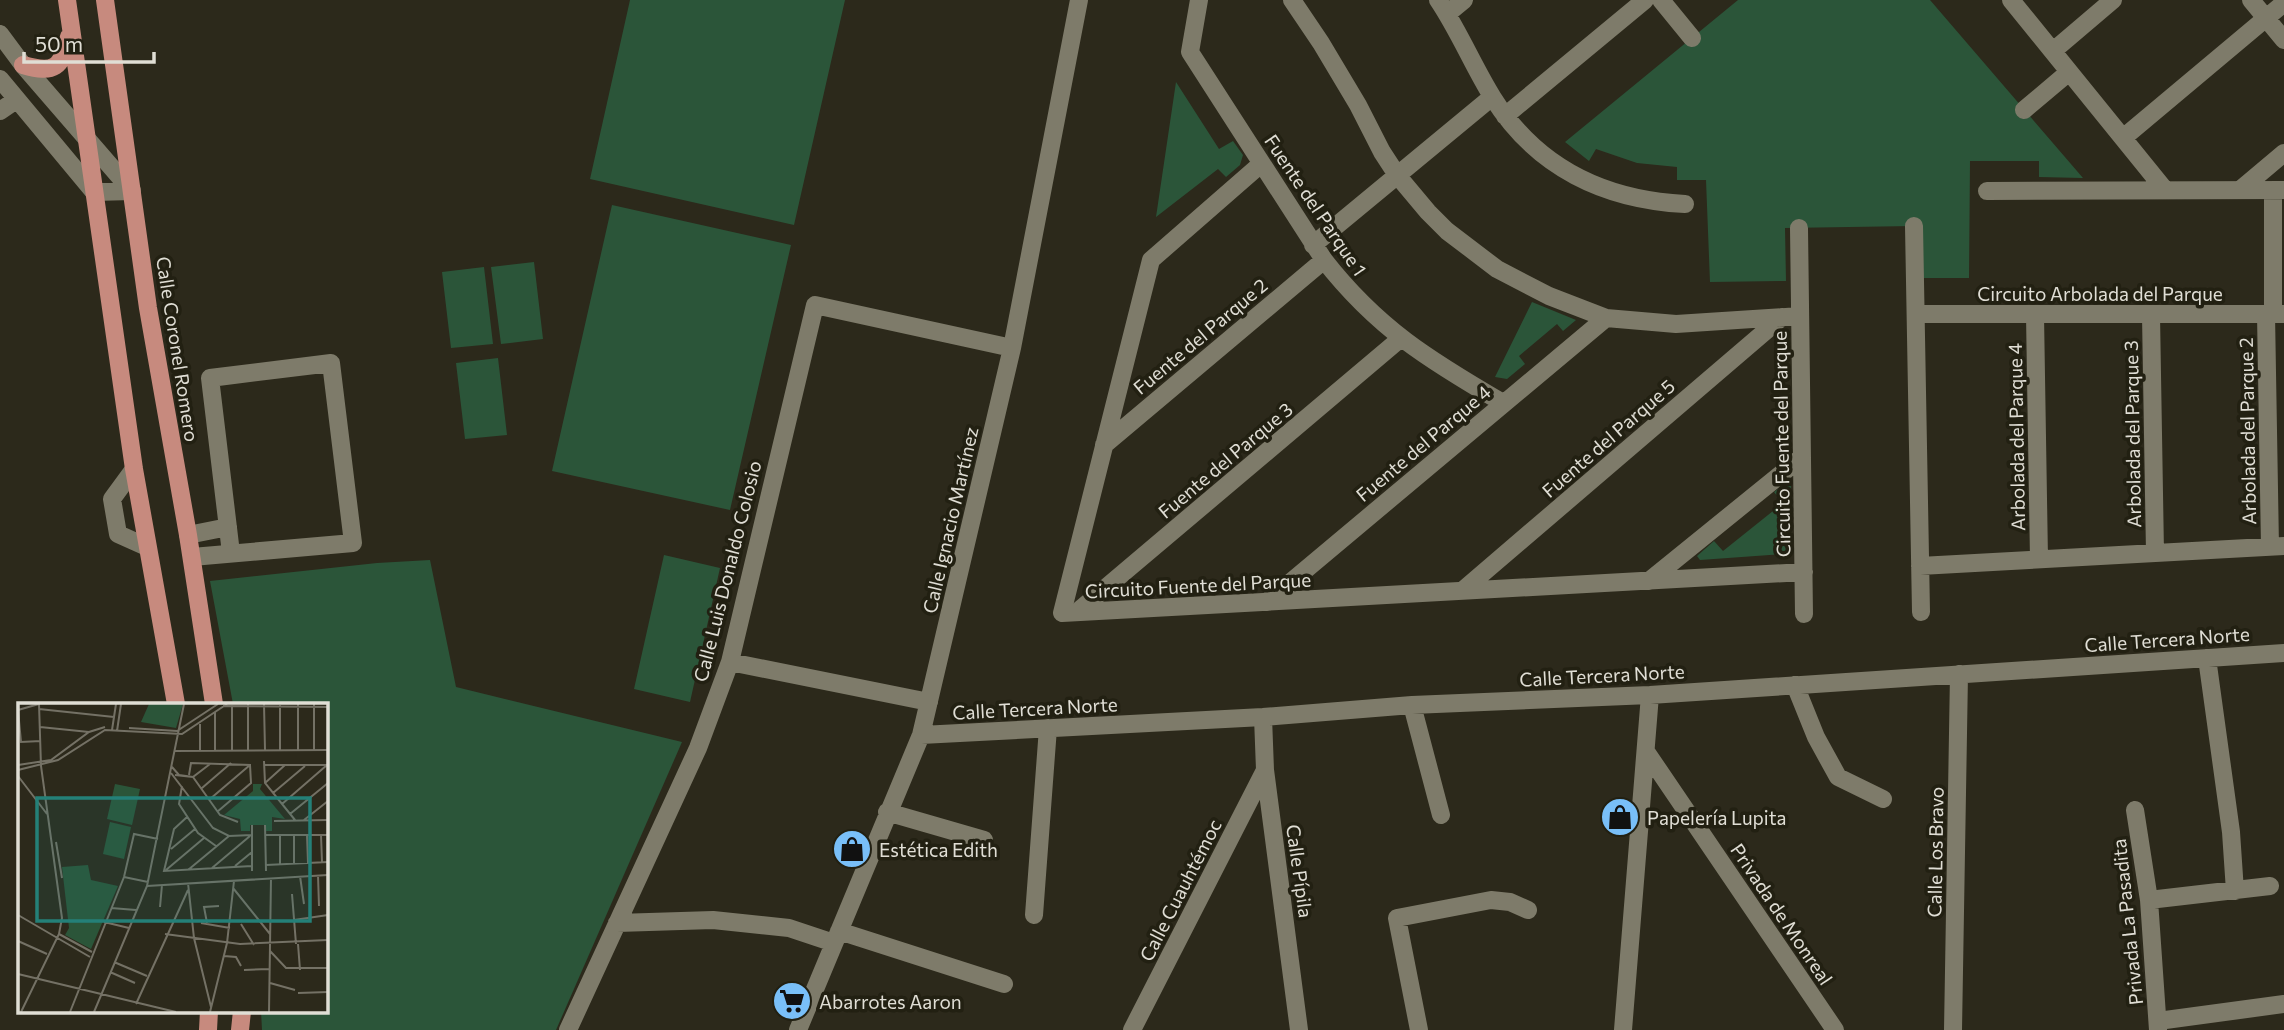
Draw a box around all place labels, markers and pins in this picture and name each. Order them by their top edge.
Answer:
shop icon: Papelería Lupita [1599,796,1641,838]
place label: Papelería Lupita [1647,806,1786,829]
shop icon: Estética Edith [831,828,873,870]
place label: Estética Edith [879,838,998,861]
supermarket icon: Abarrotes Aaron [771,980,813,1022]
place label: Abarrotes Aaron [819,990,962,1013]

